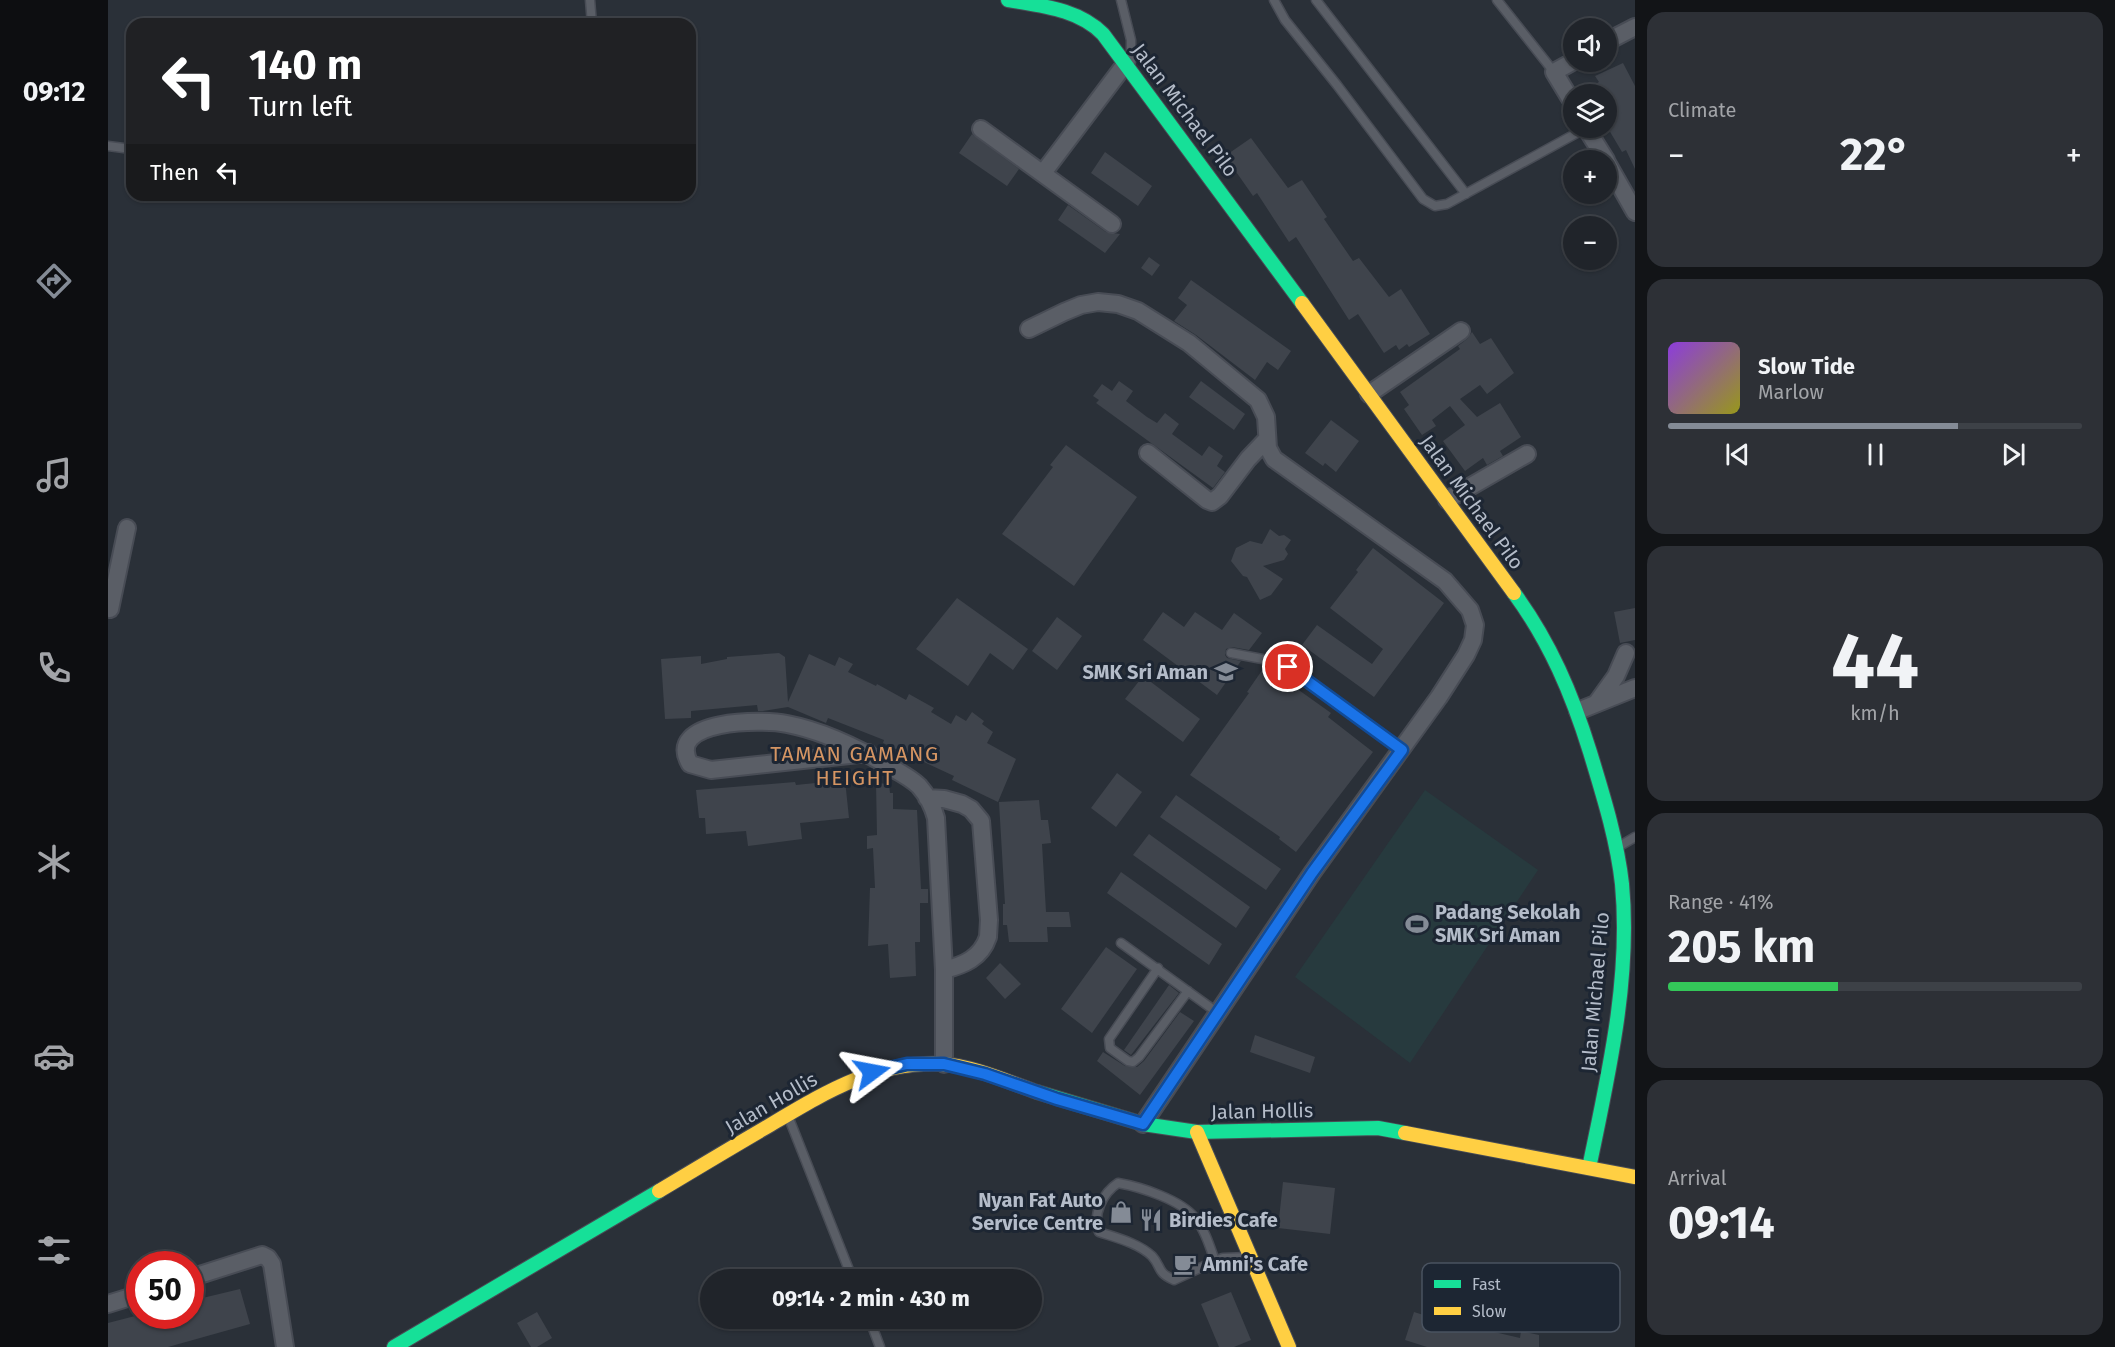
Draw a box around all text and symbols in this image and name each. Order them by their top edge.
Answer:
map controls [1563,18,1617,270]
button: sound [1563,18,1617,72]
street label: Jalan Michael Pilo [1127,39,1243,181]
text: 140 m [249,40,362,90]
icon: left [150,42,228,120]
text: 09:12 [23,76,85,108]
button: layers [1563,84,1617,138]
text: Turn left [249,91,352,123]
text: Climate [1668,98,1736,122]
text: 22° [1840,128,1910,182]
text: − [1668,136,1685,176]
text: + [2066,136,2082,176]
button: + [1563,150,1617,204]
icon: left [211,156,244,189]
text: Then [150,159,199,186]
button: − [1563,216,1617,270]
icon: directions [33,260,75,302]
text: Slow Tide [1758,353,1855,380]
text: Marlow [1758,380,1824,404]
street label: Jalan Michael Pilo [1415,430,1529,574]
icon: previous [1721,438,1754,471]
icon: pause [1859,438,1892,471]
icon: next [1997,438,2030,471]
icon: music [33,454,75,496]
text: 44 [1831,615,1919,709]
pin [1262,641,1313,692]
icon: phone [33,647,75,689]
icon: arrive [1271,650,1304,683]
school or university icon: SMK Sri Aman [1213,659,1239,685]
place label: SMK Sri Aman [1083,660,1208,684]
text: km/h [1850,701,1900,725]
district label: TAMAN GAMANG HEIGHT [770,741,940,791]
icon: climate [33,841,75,883]
text: Range · 41% [1668,890,1774,914]
place label: Padang Sekolah SMK Sri Aman [1435,900,1580,947]
sports icon: Padang Sekolah SMK Sri Aman [1404,911,1430,937]
street label: Jalan Michael Pilo [1576,911,1614,1073]
text: 205 km [1668,920,1815,974]
icon: car [33,1035,75,1077]
position arrow [840,1040,904,1104]
street label: Jalan Hollis [721,1067,821,1139]
street label: Jalan Hollis [1211,1098,1313,1124]
text: Arrival [1668,1166,1727,1190]
place label: Nyan Fat Auto Service Centre [972,1188,1103,1235]
text: 09:14 [1668,1196,1775,1250]
shop icon: Nyan Fat Auto Service Centre [1108,1199,1134,1225]
restaurant icon: Birdies Cafe [1138,1207,1164,1233]
place label: Birdies Cafe [1169,1208,1278,1232]
icon: filters [33,1229,75,1271]
speed limit sign: 50 [126,1251,204,1329]
cafe icon: Amni's Cafe [1172,1251,1198,1277]
place label: Amni's Cafe [1202,1252,1308,1276]
legend [1422,1263,1620,1332]
text: Fast [1472,1275,1501,1294]
text: 09:14 · 2 min · 430 m [772,1285,970,1312]
text: Slow [1472,1302,1507,1321]

